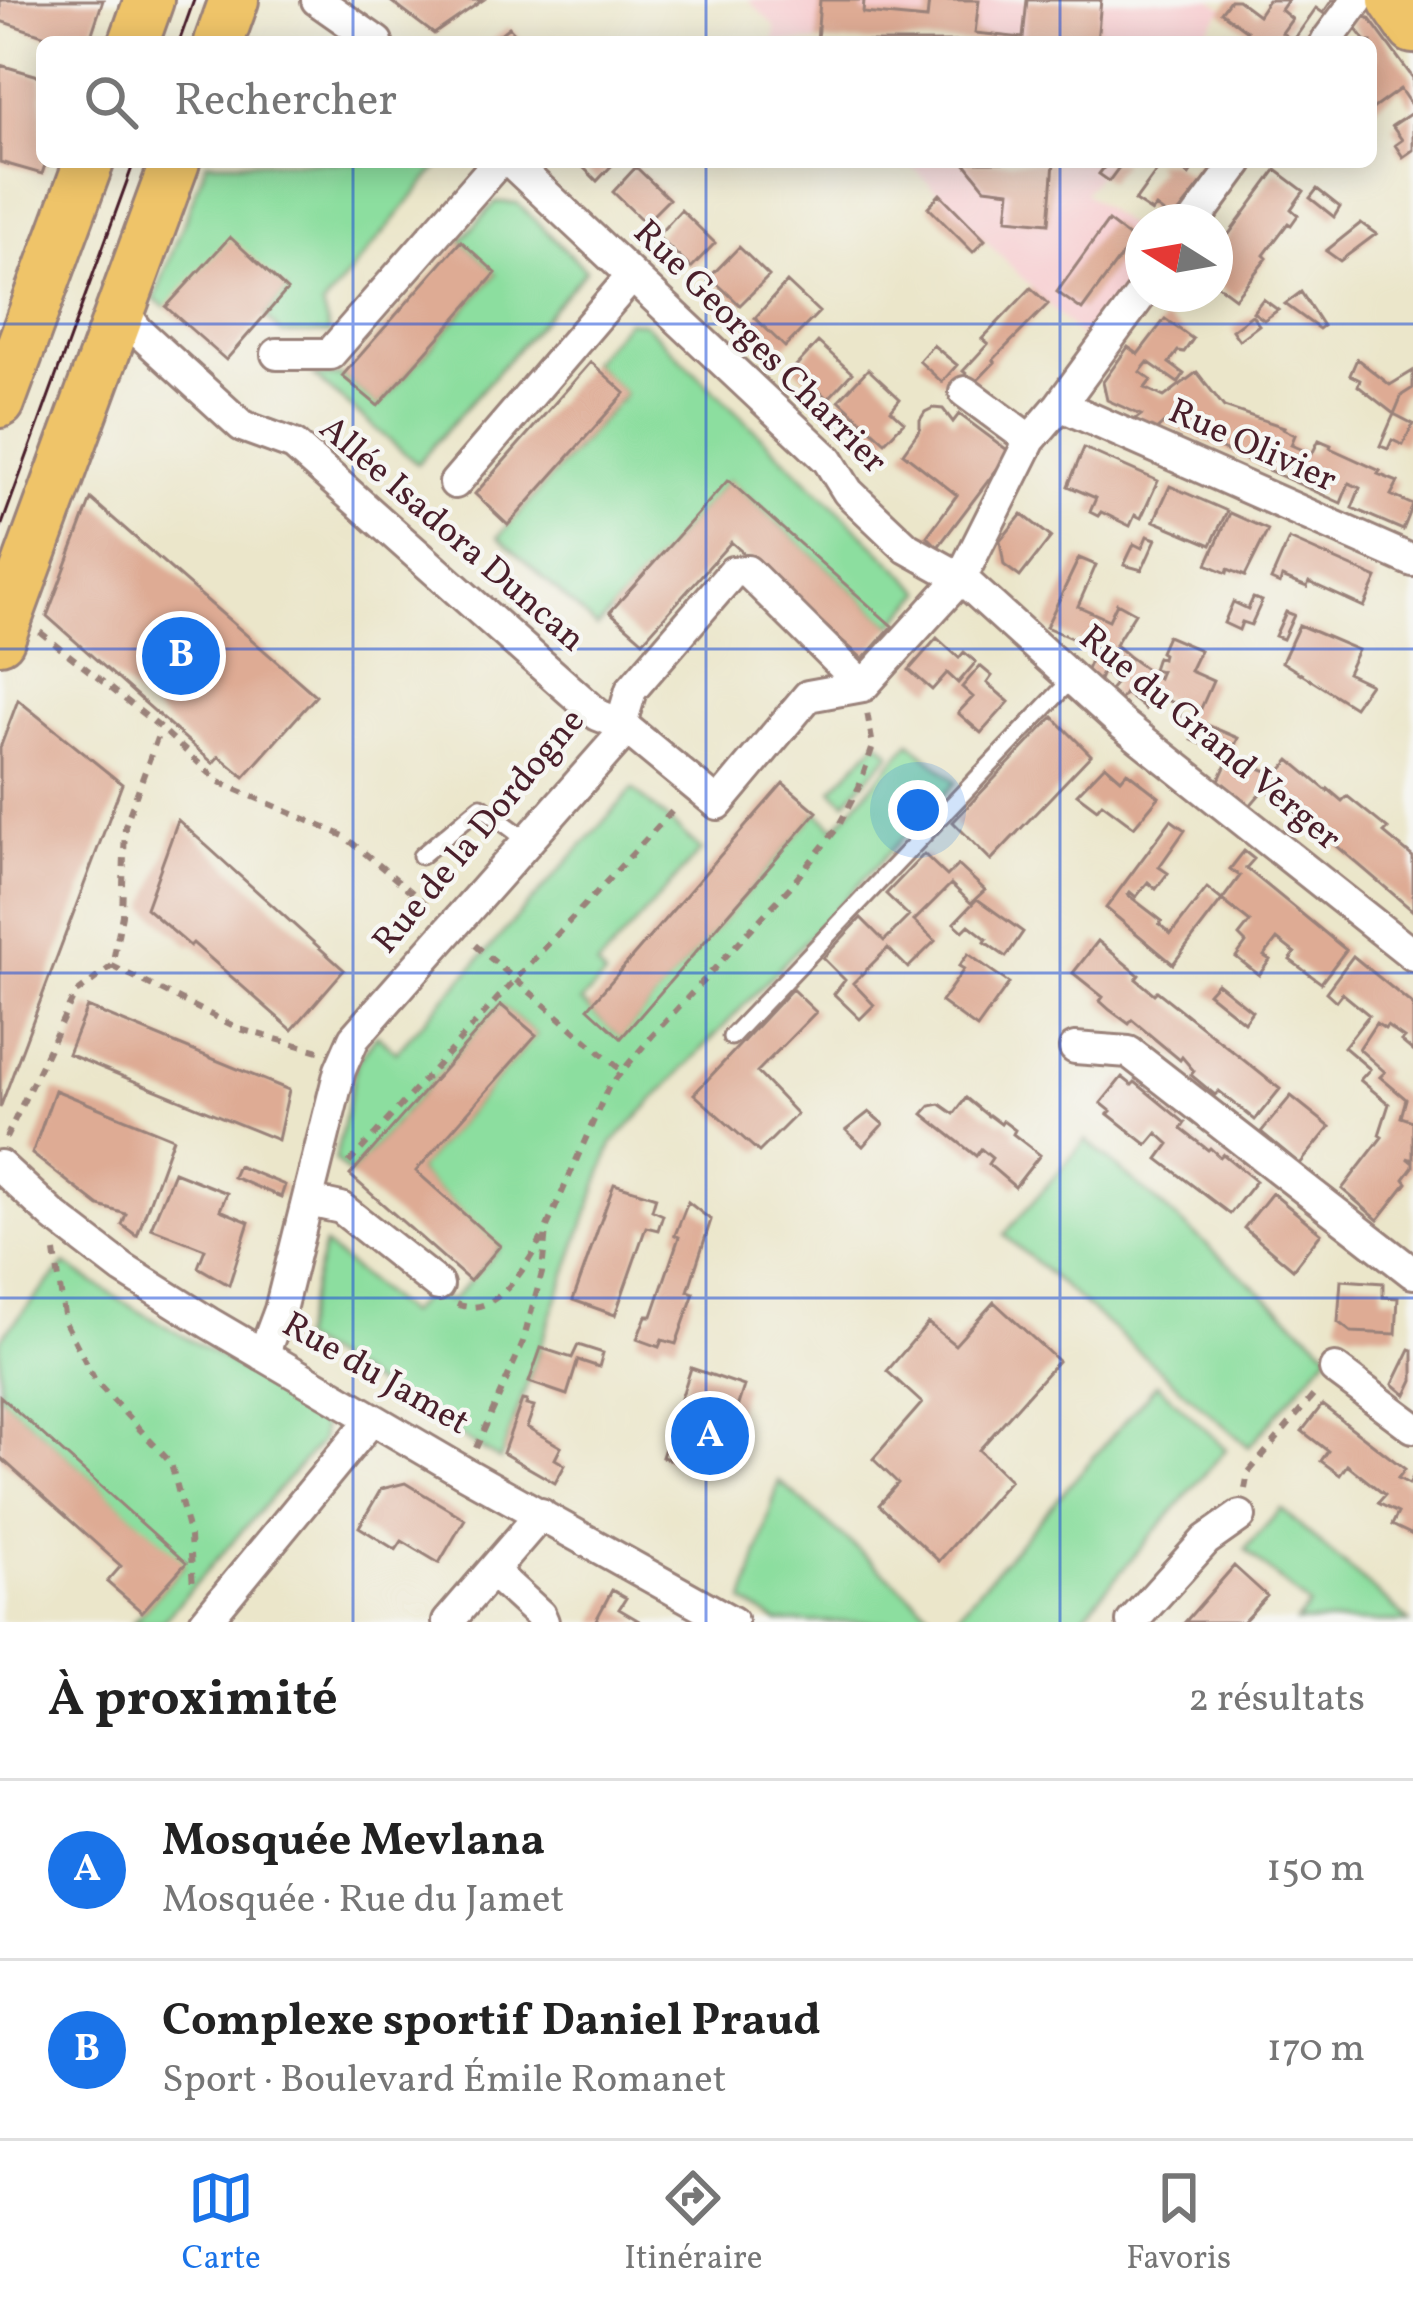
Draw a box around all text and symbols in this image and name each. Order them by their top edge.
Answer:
search box [36,36,1377,168]
icon: search [78,69,144,135]
text: Rechercher [174,71,397,134]
north arrow [1125,204,1233,312]
street label: Rue Georges Charrier [621,210,897,486]
street label: Rue Olivier [1160,388,1344,506]
street label: Allée Isadora Duncan [307,405,595,665]
pin: B [142,611,220,701]
street label: Rue du Grand Verger [1067,614,1351,864]
street label: Rue de la Dordogne [362,699,598,965]
your location [888,780,948,840]
street label: Rue du Jamet [272,1301,478,1449]
pin: A [671,1391,749,1481]
text: À proximité [48,1665,338,1736]
text: 2 résultats [1188,1673,1365,1727]
text: Mosquée Mevlana [162,1811,545,1874]
text: A [73,1843,101,1897]
text: 150 m [1266,1843,1365,1897]
text: Mosquée · Rue du Jamet [162,1874,564,1928]
text: Complexe sportif Daniel Praud [162,1991,821,2054]
text: B [74,2023,100,2077]
text: 170 m [1267,2023,1365,2077]
text: Sport · Boulevard Émile Romanet [162,2054,727,2108]
tab: Carte [182,2165,261,2283]
tab: Itinéraire [624,2165,763,2283]
tab: Favoris [1126,2165,1231,2283]

